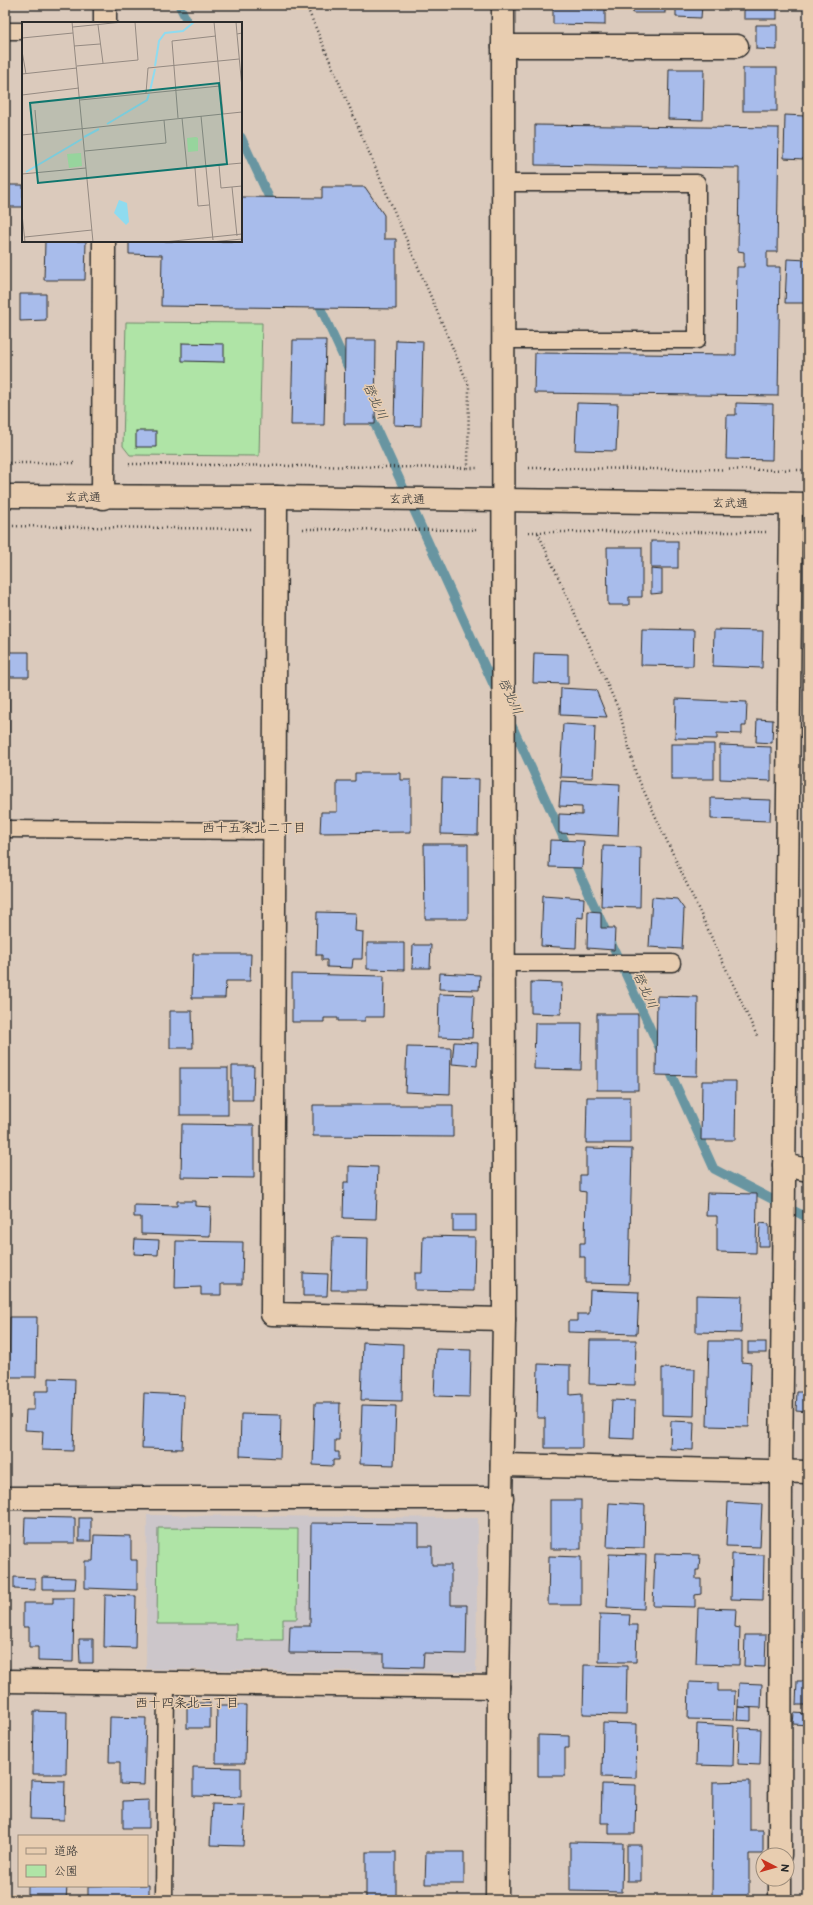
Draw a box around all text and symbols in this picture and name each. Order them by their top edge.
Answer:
inset map [22,22,242,242]
water label: 啓北川 [360,380,391,422]
street label: 玄武通 [65,490,101,505]
street label: 玄武通 [389,492,425,507]
street label: 玄武通 [712,496,748,511]
water label: 啓北川 [495,675,526,717]
district label: 西十五条北二丁目 [202,820,306,836]
water label: 啓北川 [630,969,661,1011]
district label: 西十四条北二丁目 [135,1695,239,1711]
legend [18,1835,148,1887]
text: 道路 [54,1844,78,1859]
north arrow [755,1847,795,1887]
text: N [778,1863,791,1873]
text: 公園 [54,1864,78,1879]

